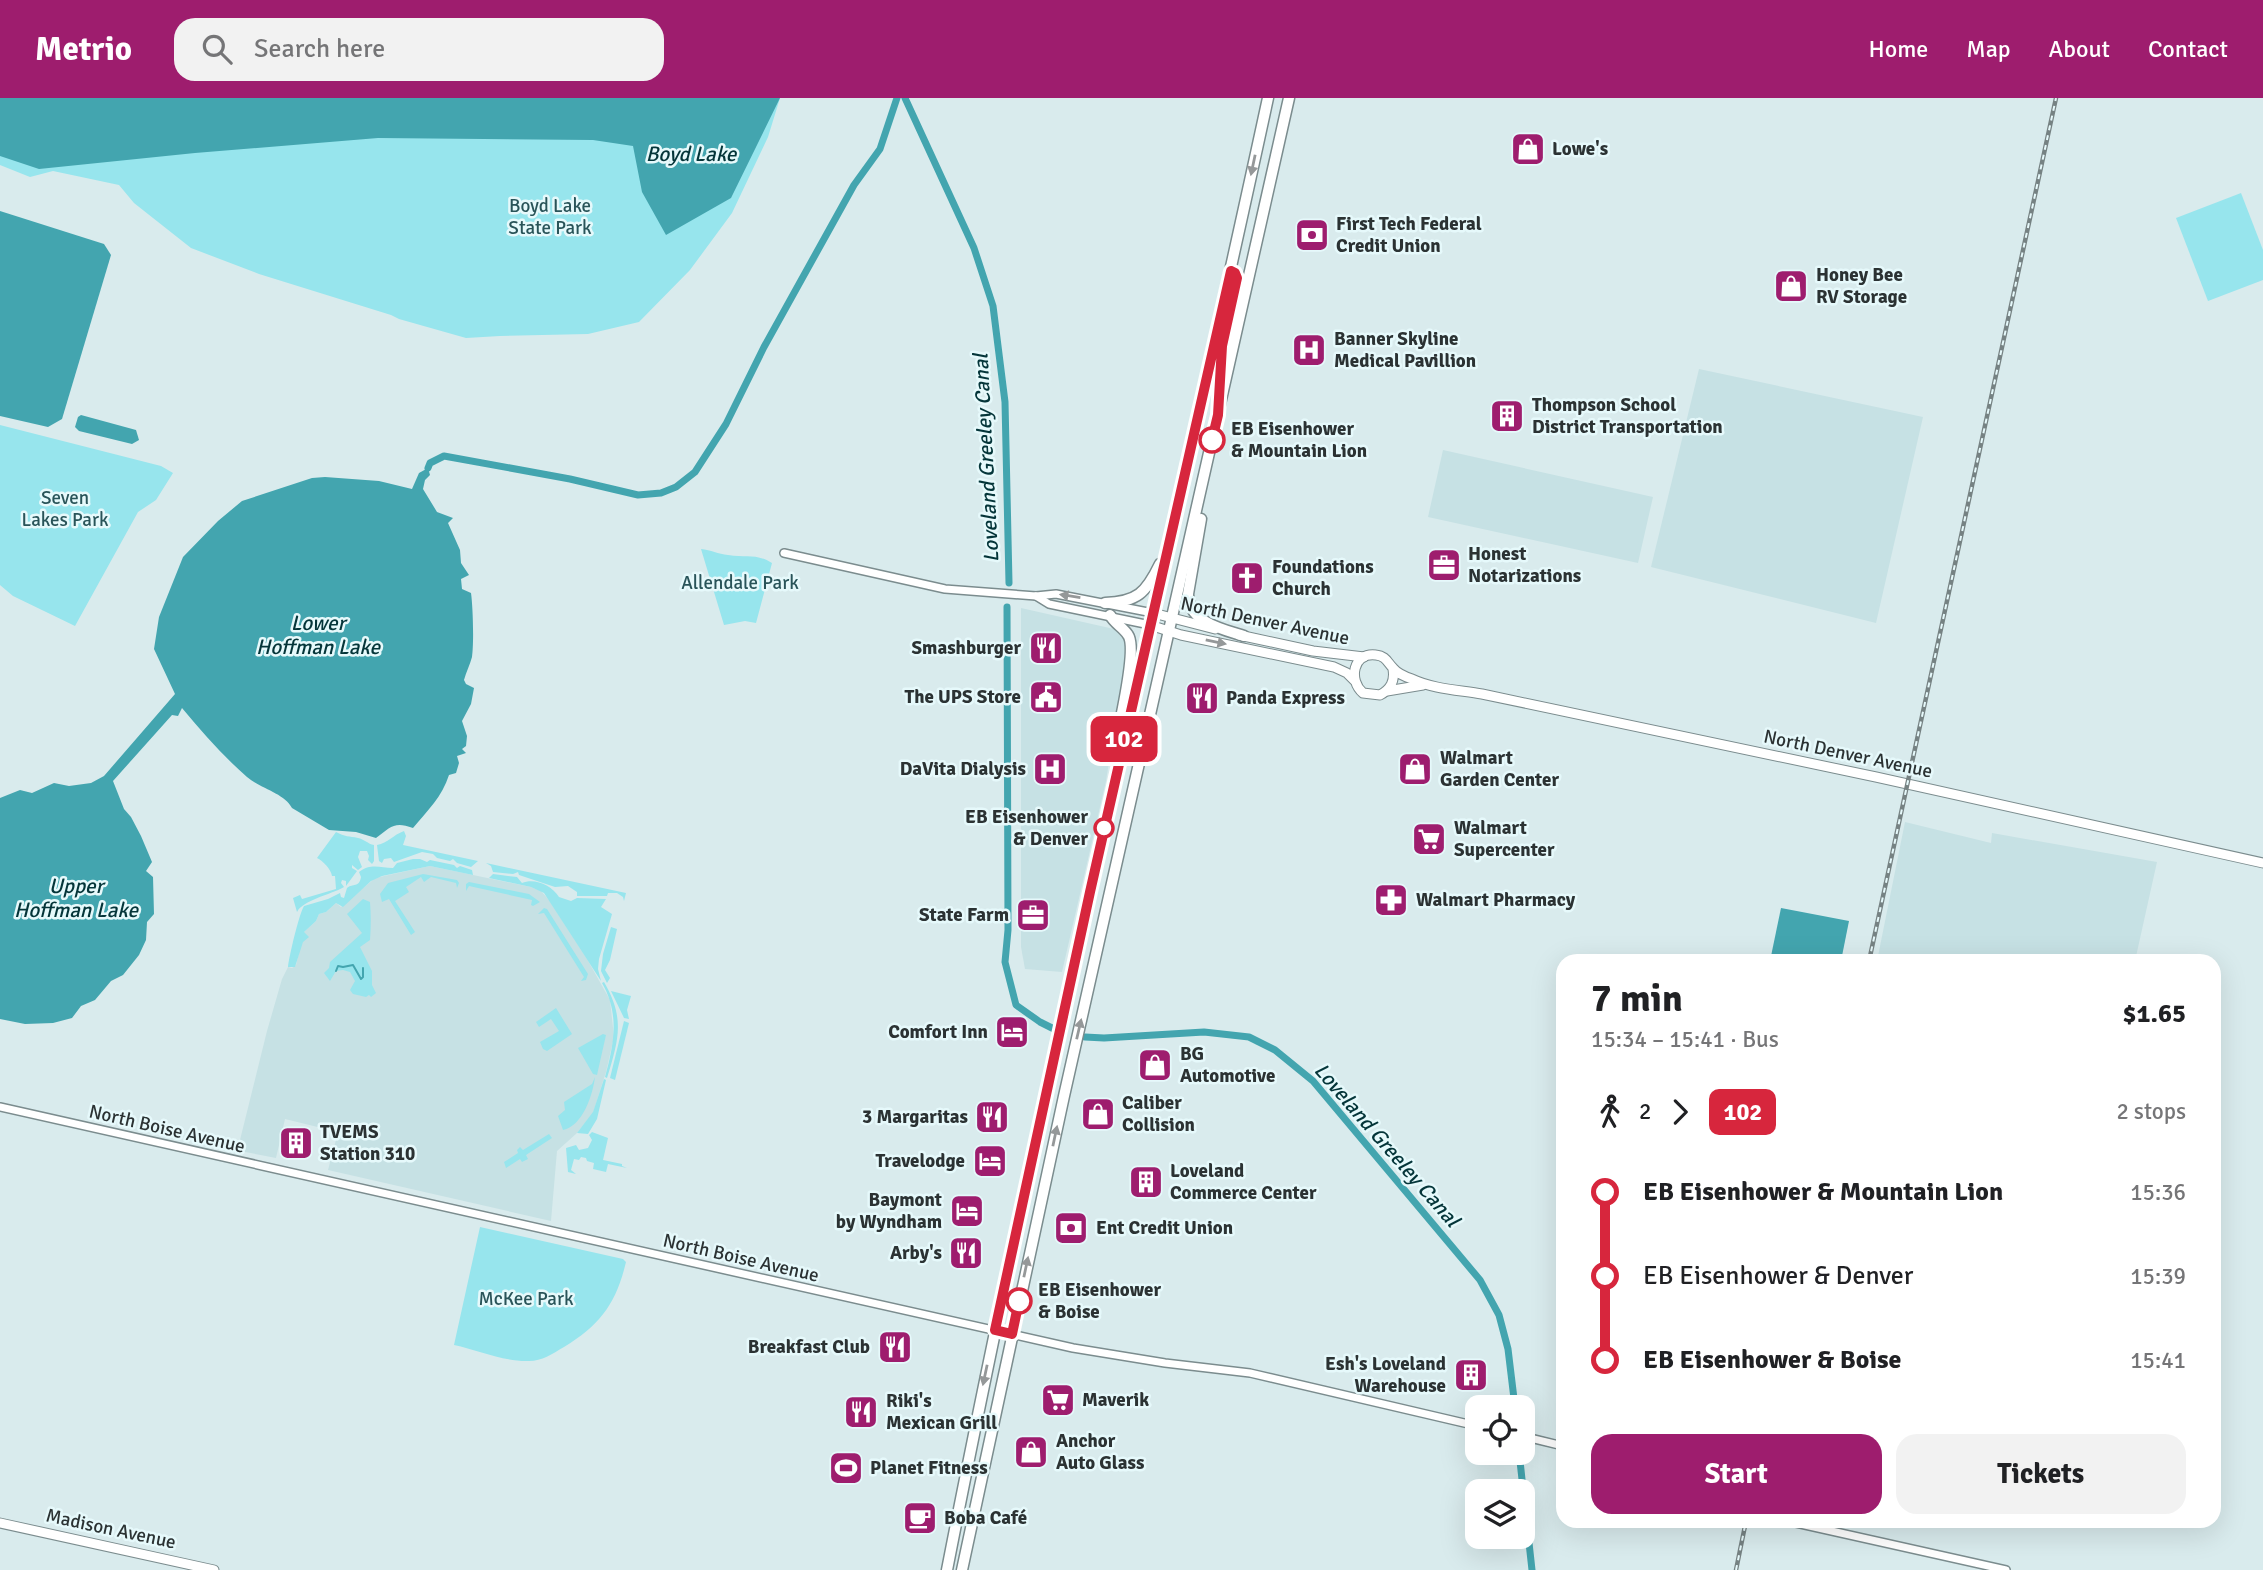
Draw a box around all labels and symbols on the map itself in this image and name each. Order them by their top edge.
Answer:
shop icon: Lowe's [1509,130,1547,168]
place label: Lowe's [1552,137,1608,161]
water label: Boyd Lake [646,141,738,167]
one-way arrow [1248,154,1259,176]
park label: Boyd Lake State Park [508,194,592,240]
place label: First Tech Federal Credit Union [1336,212,1482,258]
bank icon: First Tech Federal Credit Union [1293,216,1331,254]
place label: Honey Bee RV Storage [1816,263,1907,309]
shop icon: Honey Bee RV Storage [1772,267,1810,305]
place label: Banner Skyline Medical Pavillion [1334,327,1476,373]
hospital icon: Banner Skyline Medical Pavillion [1290,331,1328,369]
water label: Loveland Greeley Canal [967,351,1004,563]
place label: Thompson School District Transportation [1532,393,1723,439]
building icon: Thompson School District Transportation [1488,397,1526,435]
place label: EB Eisenhower & Mountain Lion [1231,417,1367,463]
marker: EB Eisenhower & Mountain Lion [1199,427,1225,453]
park label: Seven Lakes Park [21,486,109,532]
place label: Honest Notarizations [1468,542,1581,588]
office icon: Honest Notarizations [1425,546,1463,584]
place label: Foundations Church [1272,555,1374,601]
church icon: Foundations Church [1228,559,1266,597]
park label: Allendale Park [681,571,799,595]
one-way arrow [1059,590,1081,601]
street label: North Denver Avenue [1178,591,1352,651]
water label: Lower Hoffman Lake [256,610,381,660]
restaurant icon: Smashburger [1027,629,1065,667]
place label: Smashburger [911,636,1021,660]
one-way arrow [1205,636,1227,647]
public building icon: The UPS Store [1027,678,1065,716]
restaurant icon: Panda Express [1183,679,1221,717]
place label: The UPS Store [904,685,1021,709]
place label: Panda Express [1226,686,1345,710]
line badge: 102 [1084,716,1164,762]
street label: North Denver Avenue [1761,724,1935,784]
place label: Walmart Garden Center [1440,746,1559,792]
hospital icon: DaVita Dialysis [1031,750,1069,788]
shop icon: Walmart Garden Center [1396,750,1434,788]
place label: DaVita Dialysis [900,757,1026,781]
place label: EB Eisenhower & Denver [965,805,1088,851]
place label: Walmart Supercenter [1454,816,1555,862]
marker: EB Eisenhower & Denver [1094,818,1114,838]
supermarket icon: Walmart Supercenter [1410,820,1448,858]
water label: Upper Hoffman Lake [14,873,139,923]
pharmacy icon: Walmart Pharmacy [1372,881,1410,919]
place label: Walmart Pharmacy [1416,888,1576,912]
office icon: State Farm [1014,896,1052,934]
place label: State Farm [919,903,1009,927]
hotel icon: Comfort Inn [993,1013,1031,1051]
one-way arrow [1073,1018,1084,1040]
place label: Comfort Inn [888,1020,988,1044]
place label: BG Automotive [1180,1042,1275,1088]
shop icon: BG Automotive [1136,1046,1174,1084]
water label: Loveland Greeley Canal [1309,1058,1467,1234]
place label: Caliber Collision [1122,1091,1195,1137]
shop icon: Caliber Collision [1079,1095,1117,1133]
restaurant icon: 3 Margaritas [973,1098,1011,1136]
street label: North Boise Avenue [87,1099,247,1159]
place label: 3 Margaritas [862,1105,968,1129]
place label: TVEMS Station 310 [320,1120,415,1166]
building icon: TVEMS Station 310 [277,1124,315,1162]
one-way arrow [1049,1125,1060,1147]
hotel icon: Travelodge [971,1142,1009,1180]
place label: Travelodge [875,1149,965,1173]
place label: Loveland Commerce Center [1170,1159,1317,1205]
building icon: Loveland Commerce Center [1127,1163,1165,1201]
place label: Baymont by Wyndham [836,1188,942,1234]
hotel icon: Baymont by Wyndham [948,1192,986,1230]
bank icon: Ent Credit Union [1052,1209,1090,1247]
place label: Ent Credit Union [1096,1216,1233,1240]
street label: North Boise Avenue [661,1228,821,1288]
restaurant icon: Arby's [947,1234,985,1272]
place label: Arby's [890,1241,942,1265]
one-way arrow [1021,1256,1032,1278]
place label: EB Eisenhower & Boise [1038,1278,1161,1324]
park label: McKee Park [478,1287,574,1311]
marker: EB Eisenhower & Boise [1006,1288,1032,1314]
restaurant icon: Breakfast Club [876,1328,914,1366]
place label: Breakfast Club [748,1335,870,1359]
place label: Esh's Loveland Warehouse [1325,1352,1446,1398]
building icon: Esh's Loveland Warehouse [1452,1356,1490,1394]
one-way arrow [980,1364,991,1386]
supermarket icon: Maverik [1039,1381,1077,1419]
place label: Maverik [1082,1388,1149,1412]
place label: Riki's Mexican Grill [886,1389,997,1435]
restaurant icon: Riki's Mexican Grill [842,1393,880,1431]
place label: Anchor Auto Glass [1056,1429,1144,1475]
shop icon: Anchor Auto Glass [1012,1433,1050,1471]
sports icon: Planet Fitness [827,1449,865,1487]
place label: Planet Fitness [870,1456,988,1480]
cafe icon: Boba Café [901,1499,939,1537]
street label: Madison Avenue [44,1504,178,1554]
place label: Boba Café [944,1506,1027,1530]

